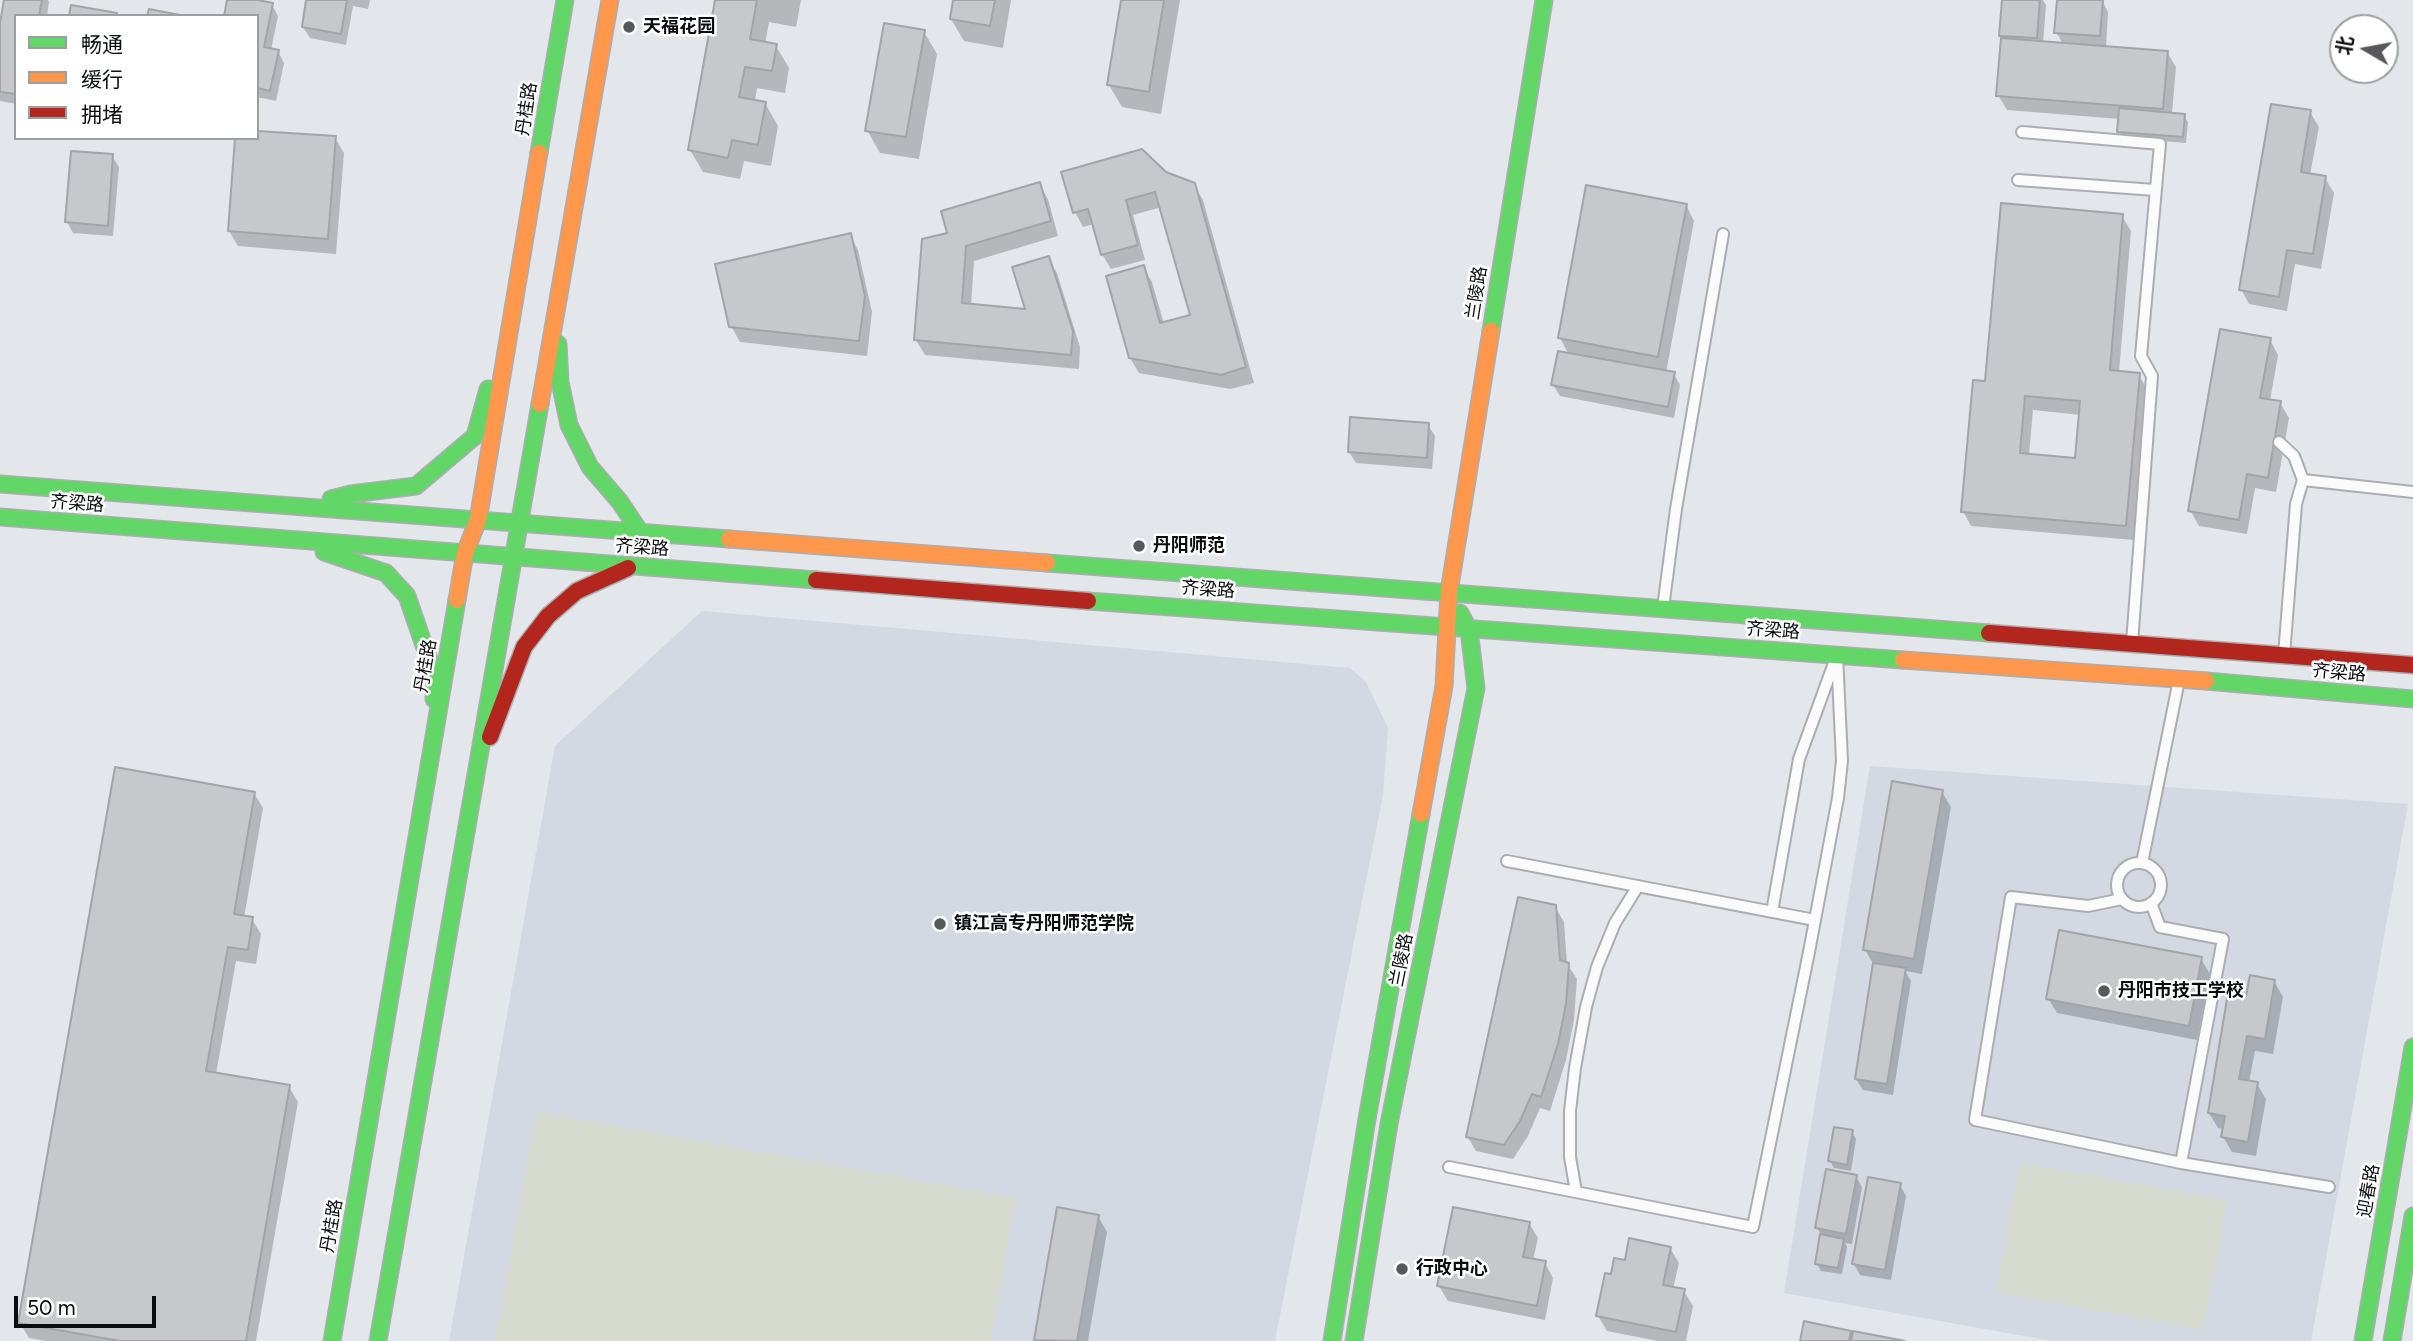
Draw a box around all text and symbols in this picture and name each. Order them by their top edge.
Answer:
legend [14,14,259,140]
north arrow [2329,14,2399,84]
place label: 天福花园 [643,16,715,38]
marker: 天福花园 [621,19,637,35]
text: 畅通 [81,32,123,57]
text: 北 [2332,34,2358,57]
text: 缓行 [81,67,123,92]
street label: 丹桂路 [512,81,542,137]
text: 拥堵 [81,102,123,127]
street label: 兰陵路 [1462,265,1492,321]
street label: 齐梁路 [49,491,105,517]
street label: 齐梁路 [614,535,670,561]
place label: 丹阳师范 [1153,535,1225,557]
marker: 丹阳师范 [1131,538,1147,554]
street label: 齐梁路 [1180,577,1236,603]
street label: 齐梁路 [1745,618,1801,644]
street label: 丹桂路 [411,638,441,694]
street label: 齐梁路 [2311,660,2367,686]
place label: 镇江高专丹阳师范学院 [954,913,1134,935]
marker: 镇江高专丹阳师范学院 [932,916,948,932]
street label: 兰陵路 [1386,931,1418,989]
place label: 丹阳市技工学校 [2118,980,2244,1002]
marker: 丹阳市技工学校 [2096,983,2112,999]
street label: 迎春路 [2354,1163,2384,1219]
street label: 丹桂路 [317,1198,347,1254]
place label: 行政中心 [1416,1258,1488,1280]
marker: 行政中心 [1394,1261,1410,1277]
scale bar [18,1282,159,1326]
text: 50 m [27,1295,76,1320]

